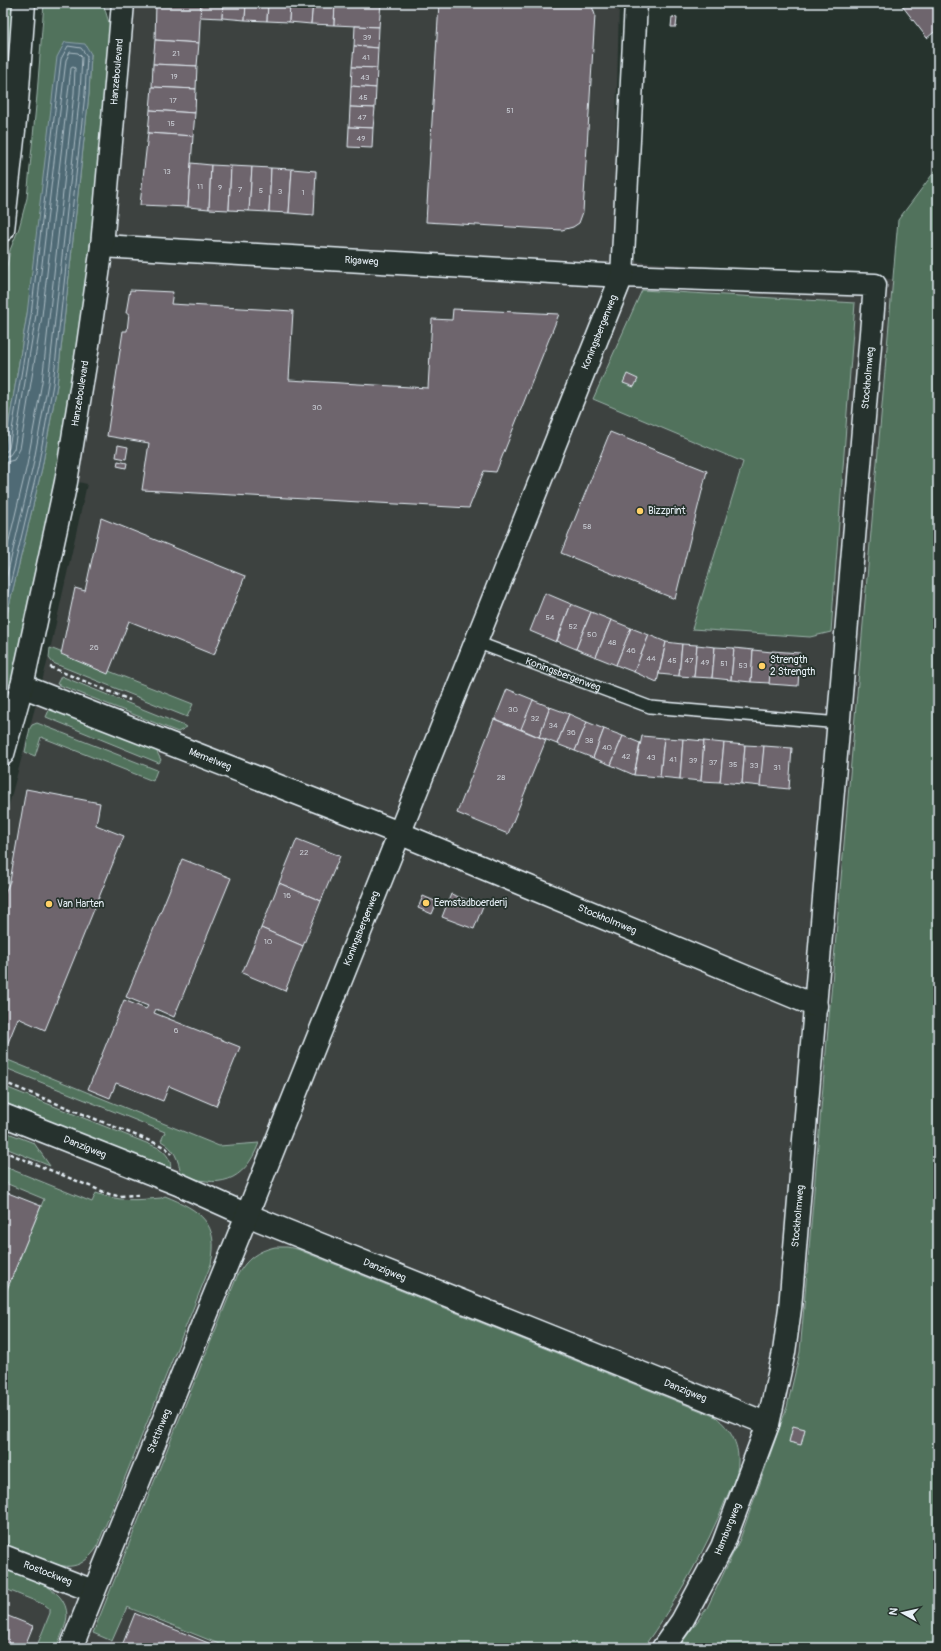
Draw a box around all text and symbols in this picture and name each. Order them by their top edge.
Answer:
house number: 39 [363,33,371,42]
street label: Hanzeboulevard [108,38,126,105]
house number: 21 [172,49,180,58]
house number: 41 [362,53,370,62]
house number: 19 [170,72,178,81]
house number: 43 [360,73,370,82]
house number: 45 [359,93,367,102]
house number: 17 [169,96,177,105]
house number: 51 [506,106,514,115]
house number: 47 [358,113,367,122]
house number: 15 [167,119,175,128]
house number: 49 [357,134,365,143]
house number: 13 [163,167,171,176]
house number: 11 [197,182,203,191]
house number: 9 [218,183,222,192]
house number: 7 [238,185,243,194]
house number: 5 [259,186,263,195]
house number: 3 [278,187,283,196]
house number: 1 [301,188,305,197]
street label: Rigaweg [344,254,379,268]
street label: Koningsbergenweg [579,293,620,371]
street label: Stockholmweg [859,346,877,410]
street label: Hanzeboulevard [69,360,92,427]
house number: 30 [312,403,322,412]
place label: Bizzprint [648,505,686,517]
marker: Bizzprint [635,506,645,516]
house number: 58 [583,522,591,531]
house number: 54 [546,613,555,622]
house number: 52 [569,622,578,631]
house number: 50 [587,630,597,639]
house number: 48 [608,638,616,647]
house number: 26 [89,643,99,652]
house number: 46 [626,646,636,655]
house number: 44 [646,654,656,663]
place label: Strength 2 Strength [770,654,815,678]
street label: Koningsbergenweg [524,655,602,694]
house number: 45 [668,656,676,665]
house number: 47 [685,656,694,665]
house number: 49 [701,658,709,667]
house number: 51 [720,659,728,668]
house number: 53 [739,661,748,670]
marker: Strength 2 Strength [757,661,767,671]
house number: 30 [508,705,518,714]
house number: 32 [531,714,540,723]
house number: 34 [548,721,558,730]
house number: 36 [566,728,576,737]
house number: 38 [585,736,593,745]
house number: 40 [602,743,613,752]
street label: Memelweg [187,746,233,773]
house number: 42 [621,752,631,761]
house number: 43 [646,753,656,762]
house number: 41 [669,755,677,764]
house number: 39 [689,756,697,765]
house number: 37 [709,758,718,767]
house number: 35 [729,760,737,769]
house number: 33 [750,761,759,770]
house number: 31 [773,763,781,772]
house number: 28 [497,773,505,782]
house number: 22 [300,848,309,857]
street label: Koningsbergenweg [341,889,382,968]
house number: 16 [283,891,291,900]
place label: Eemstadboerderij [434,897,507,909]
place label: Van Harten [57,898,104,910]
marker: Eemstadboerderij [421,898,431,908]
marker: Van Harten [44,899,54,909]
street label: Stockholmweg [576,902,638,937]
house number: 10 [264,937,273,946]
house number: 6 [174,1026,179,1035]
street label: Danzigweg [62,1133,108,1161]
street label: Stockholmweg [789,1184,807,1248]
street label: Danzigweg [361,1256,408,1284]
street label: Danzigweg [662,1377,708,1405]
street label: Stettinweg [145,1407,174,1455]
street label: Hamburgweg [712,1501,744,1557]
street label: Rostockweg [22,1559,74,1588]
north arrow [883,1593,923,1633]
text: N [887,1607,901,1616]

